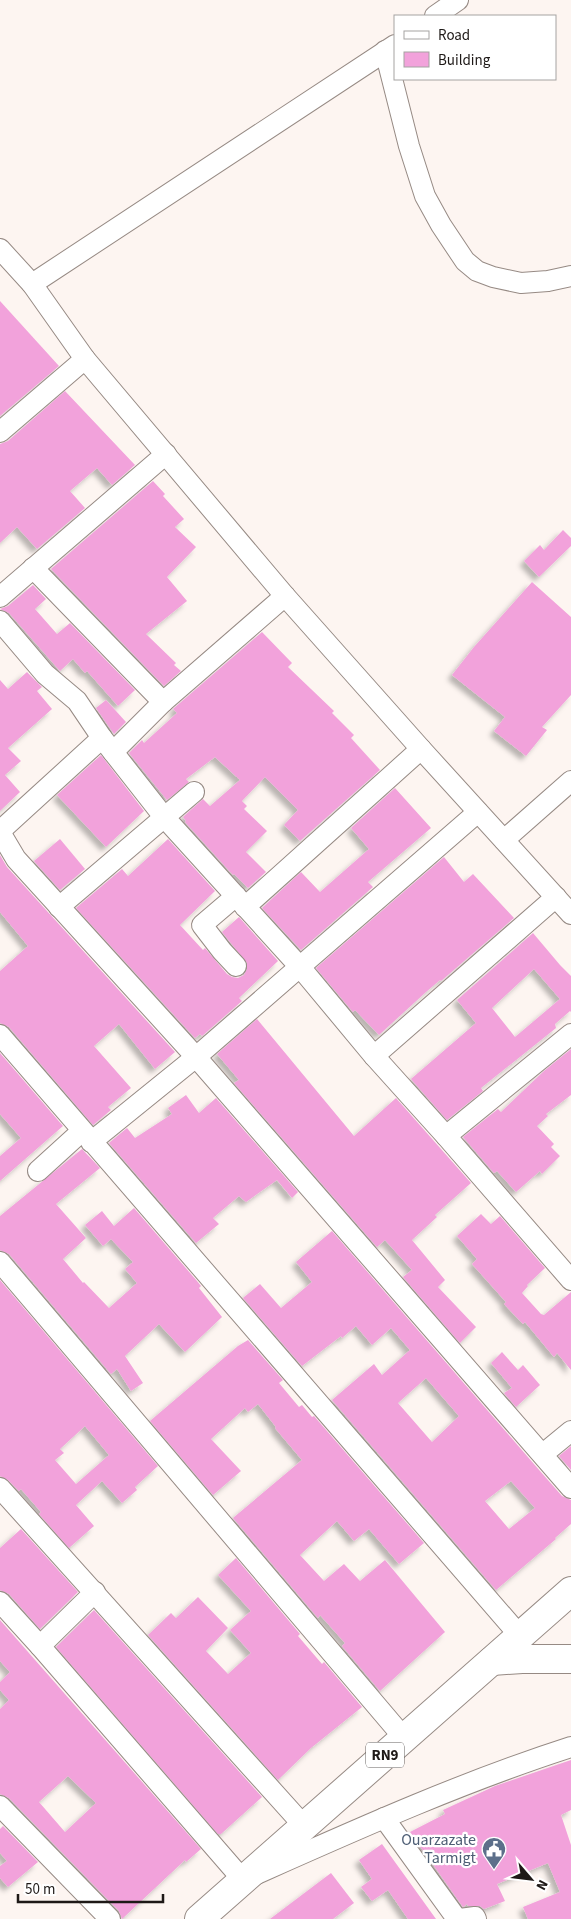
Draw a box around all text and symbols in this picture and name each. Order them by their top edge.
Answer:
legend [394,15,556,80]
text: Road [438,25,470,46]
text: Building [438,50,491,71]
road number: RN9 [366,1742,404,1768]
place label: Ouarzazate Tarmigt [401,1829,477,1869]
public building icon: Ouarzazate Tarmigt [481,1836,507,1870]
north arrow [506,1854,556,1904]
scale bar [18,1872,162,1904]
text: N [531,1876,553,1893]
text: 50 m [25,1879,55,1900]

